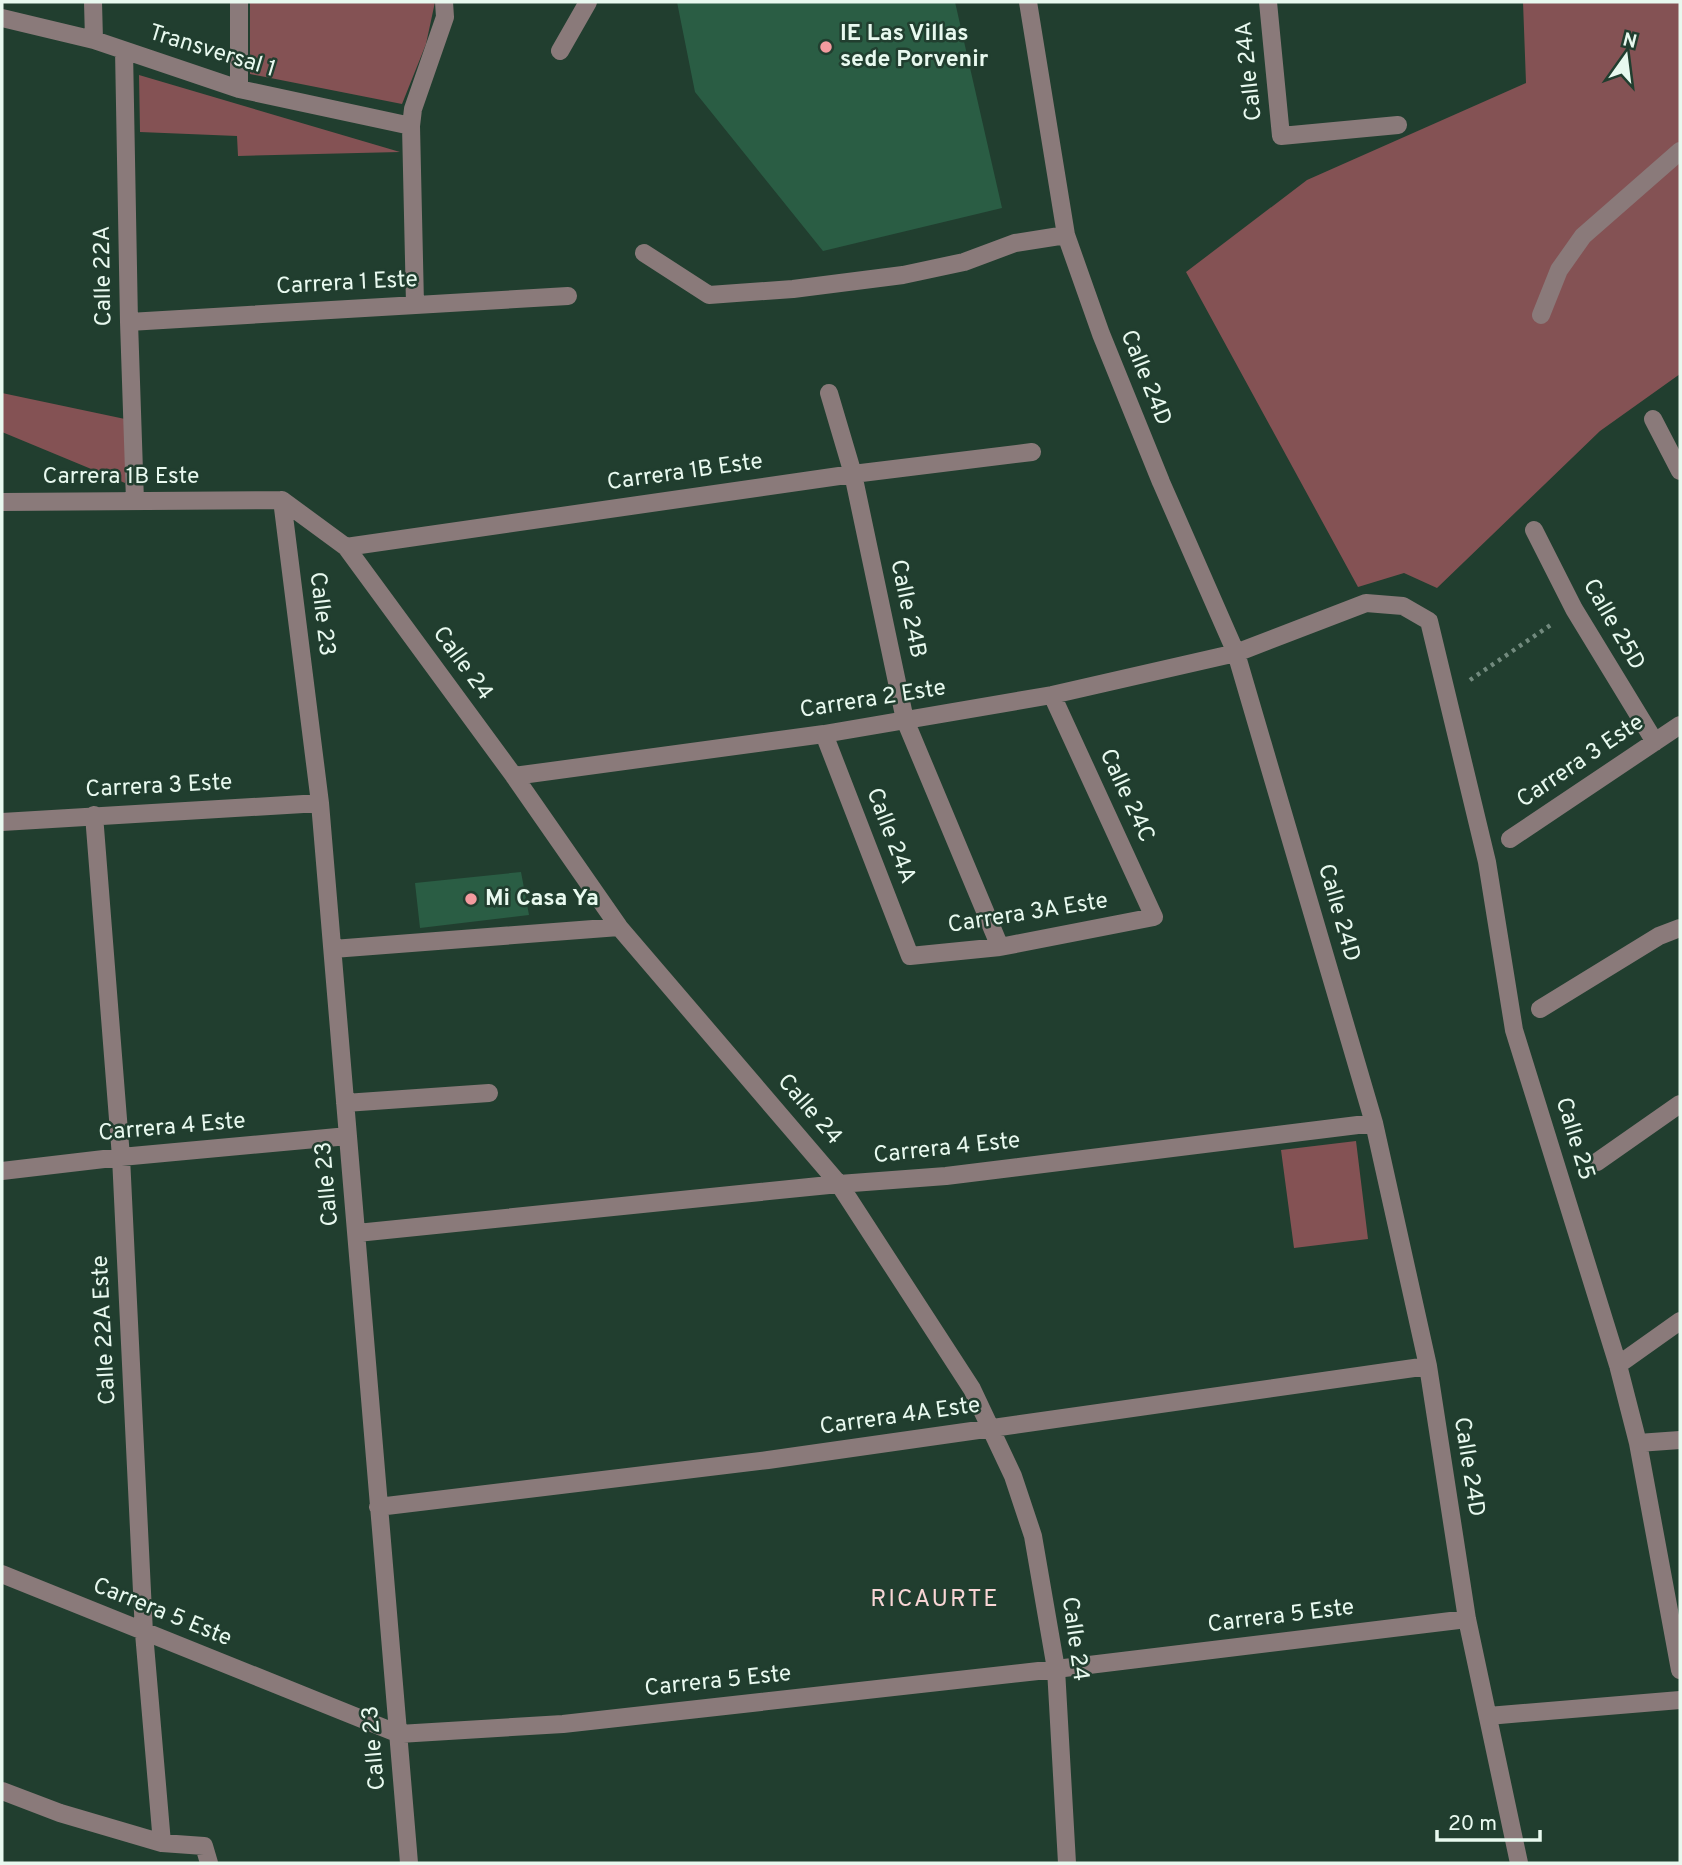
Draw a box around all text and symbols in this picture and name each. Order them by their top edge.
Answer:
street label: Transversal 1 [145,19,279,85]
place label: IE Las Villas sede Porvenir [840,20,989,75]
street label: Calle 24A [1230,20,1270,122]
north arrow [1591,21,1661,91]
text: N [1620,28,1639,55]
marker: IE Las Villas sede Porvenir [818,39,834,55]
street label: Calle 22A [89,225,119,327]
street label: Carrera 1 Este [275,266,419,302]
street label: Calle 24D [1113,326,1177,430]
street label: Carrera 1B Este [605,448,765,498]
street label: Carrera 1B Este [43,463,199,492]
street label: Calle 24B [882,557,932,661]
street label: Calle 23 [301,570,341,658]
street label: Calle 25D [1575,574,1651,676]
street label: Calle 24 [425,621,499,707]
street label: Carrera 2 Este [798,674,948,726]
street label: Carrera 3 Este [1512,709,1650,815]
street label: Calle 24C [1092,745,1160,847]
street label: Carrera 3 Este [85,769,233,805]
street label: Calle 24A [859,784,921,888]
street label: Calle 24D [1310,861,1366,965]
place label: Mi Casa Ya [485,885,599,914]
street label: Carrera 3A Este [946,887,1110,941]
marker: Mi Casa Ya [463,891,479,907]
street label: Calle 24 [770,1068,848,1152]
street label: Calle 25 [1548,1094,1600,1184]
street label: Carrera 4 Este [97,1107,247,1149]
street label: Carrera 4 Este [872,1127,1022,1171]
street label: Calle 23 [310,1141,346,1227]
street label: Calle 22A Este [87,1254,123,1406]
street label: Carrera 4A Este [818,1391,982,1443]
street label: Calle 24D [1446,1415,1490,1519]
street label: Carrera 5 Este [88,1572,236,1654]
district label: RICAURTE [870,1585,1000,1615]
street label: Carrera 5 Este [1206,1594,1356,1640]
street label: Calle 24 [1054,1595,1094,1683]
street label: Carrera 5 Este [643,1660,793,1704]
street label: Calle 23 [357,1705,393,1791]
scale bar [1437,1798,1540,1842]
text: 20 m [1448,1811,1497,1838]

